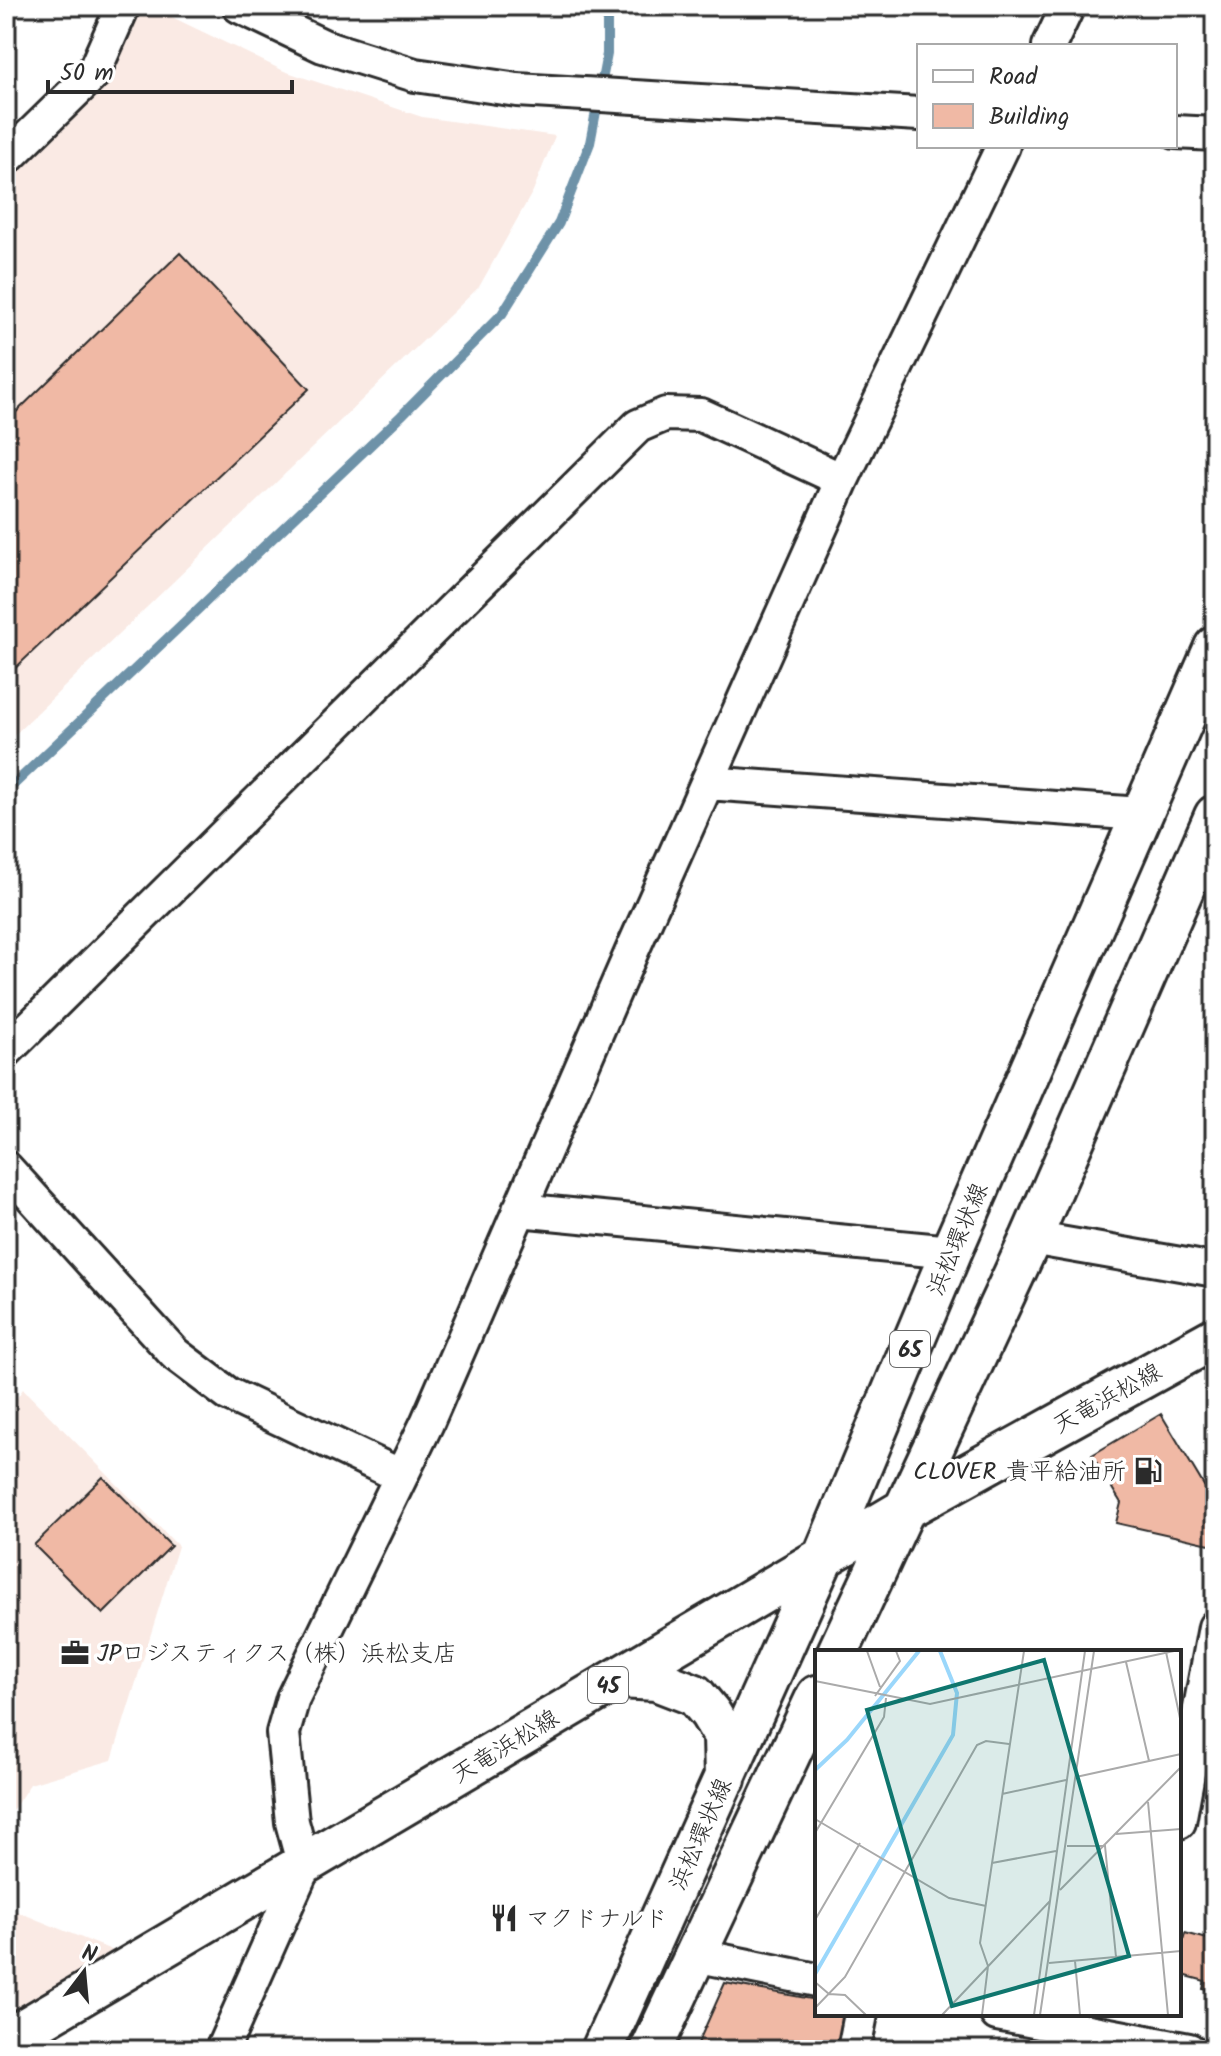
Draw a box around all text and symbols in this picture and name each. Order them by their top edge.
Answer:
scale bar [48,44,292,94]
legend [917,44,1177,148]
text: 50 m [60,54,114,93]
text: Road [989,58,1038,97]
text: Building [989,98,1069,137]
street label: 浜松環状線 [917,1177,1000,1302]
road number: 65 [890,1331,930,1367]
street label: 天竜浜松線 [1046,1353,1170,1445]
place label: CLOVER 貴平給油所 [913,1453,1126,1492]
fuel station icon: CLOVER 貴平給油所 [1133,1456,1163,1486]
place label: JPロジスティクス（株）浜松支店 [97,1635,457,1674]
office icon: JPロジスティクス（株）浜松支店 [60,1638,90,1668]
inset map [815,1650,1181,2016]
road number: 45 [588,1667,628,1703]
street label: 天竜浜松線 [444,1700,567,1795]
street label: 浜松環状線 [659,1772,744,1897]
place label: マクドナルド [526,1900,668,1939]
restaurant icon: マクドナルド [489,1903,519,1933]
north arrow [44,1932,124,2012]
text: N [77,1936,100,1974]

